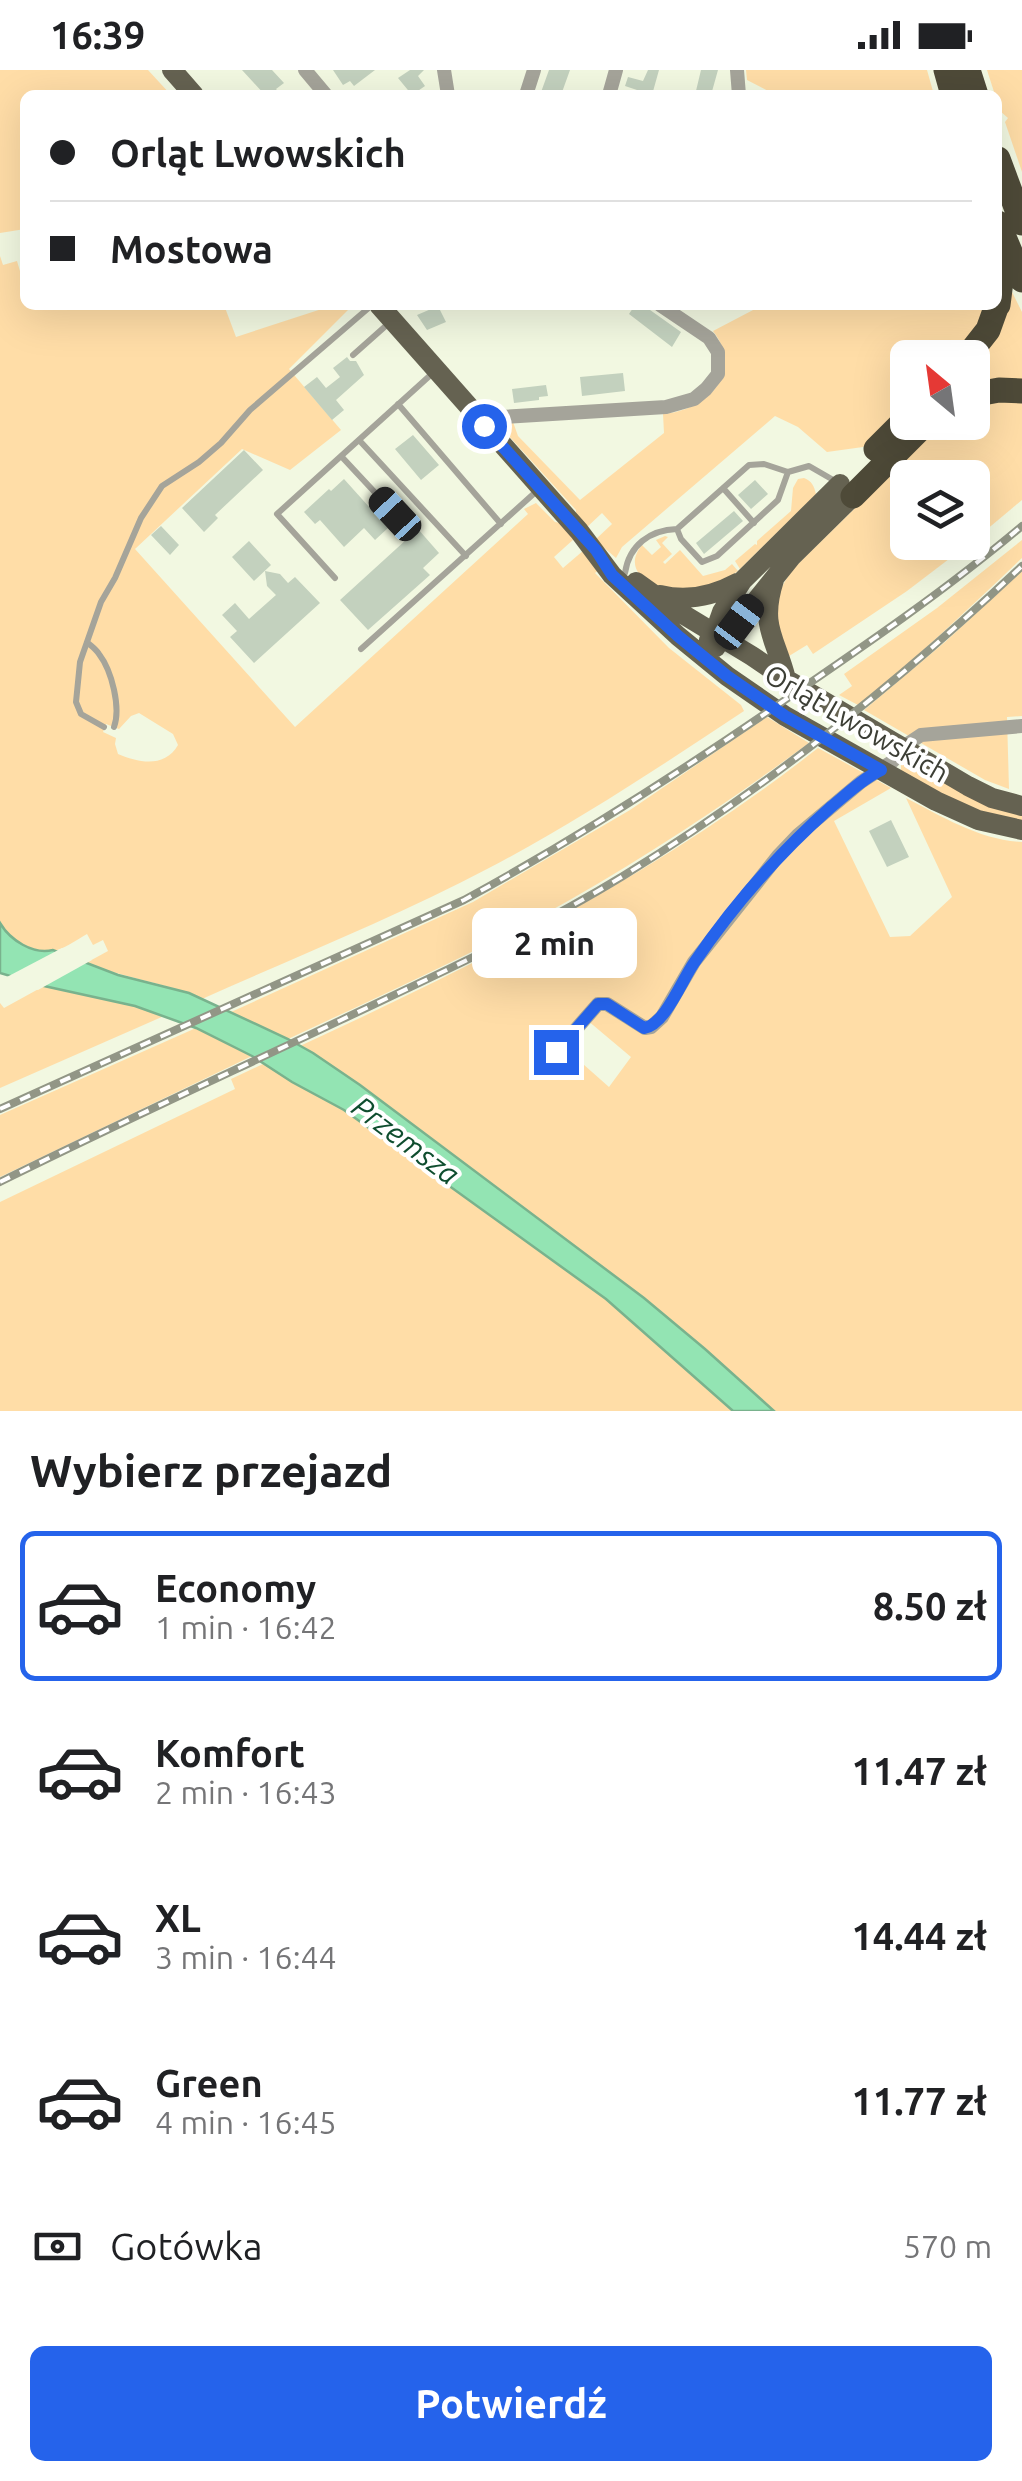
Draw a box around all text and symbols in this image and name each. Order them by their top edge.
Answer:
text: 16:39 [50,14,145,56]
text: Orląt Lwowskich [110,132,406,174]
text: Mostowa [110,228,273,270]
north arrow [890,340,990,440]
map controls [890,340,990,560]
route start [462,404,507,449]
button: layers [890,460,990,560]
car [364,482,426,546]
car [709,589,769,655]
street label: Orląt Lwowskich [760,658,954,788]
callout: 2 min [474,907,638,977]
text: 2 min [514,925,595,961]
route end [534,1030,579,1075]
water label: Przemsza [346,1089,466,1191]
text: Wybierz przejazd [30,1445,392,1496]
icon: car [35,1561,125,1651]
text: Economy [155,1567,316,1609]
text: 8.50 zł [873,1585,987,1627]
text: 1 min · 16:42 [155,1609,337,1645]
icon: car [35,1726,125,1816]
text: Komfort [155,1732,305,1774]
text: 11.47 zł [851,1750,987,1792]
text: 2 min · 16:43 [155,1774,337,1810]
icon: car [35,1891,125,1981]
text: XL [155,1897,201,1939]
text: 14.44 zł [851,1915,987,1957]
text: 3 min · 16:44 [155,1939,337,1975]
icon: car [35,2056,125,2146]
text: Green [155,2062,263,2104]
text: 11.77 zł [851,2080,987,2122]
text: 4 min · 16:45 [155,2104,337,2140]
icon: cash [30,2219,85,2274]
text: Gotówka [110,2225,263,2267]
text: 570 m [903,2228,992,2264]
button: Potwierdź [30,2346,992,2461]

